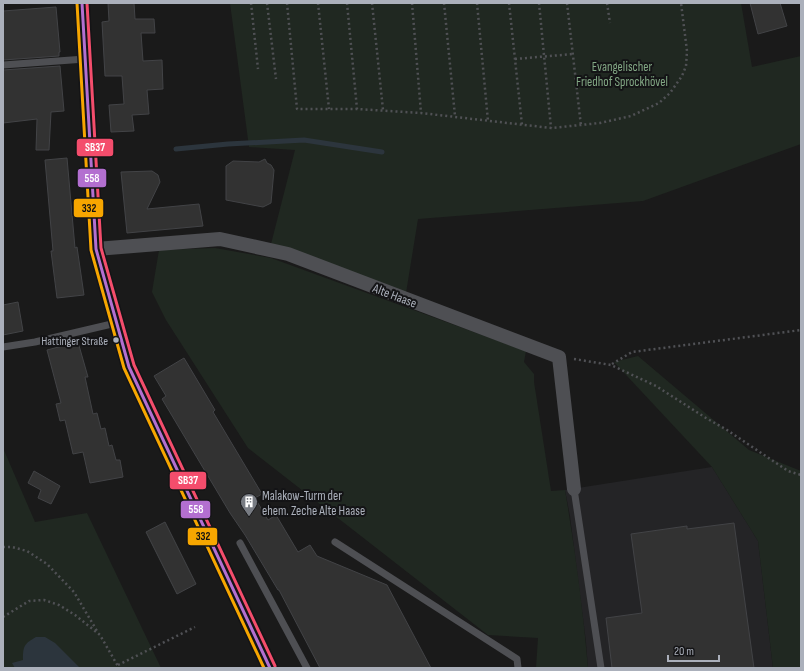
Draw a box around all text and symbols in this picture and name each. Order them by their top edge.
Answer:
park label: Evangelischer Friedhof Sprockhövel [576,59,668,90]
line badge: SB37 [76,138,114,157]
text: SB37 [85,141,105,154]
line badge: 558 [77,168,107,188]
text: 558 [85,172,99,185]
line badge: 332 [73,198,104,218]
text: 332 [82,202,97,215]
street label: Alte Haase [369,280,419,312]
place label: Hattinger Straße [41,334,108,349]
marker: Hattinger Straße [111,335,121,345]
line badge: SB37 [169,471,207,490]
text: SB37 [178,474,198,487]
place label: Malakow-Turm der ehem. Zeche Alte Haase [262,488,365,519]
building icon: Malakow-Turm der ehem. Zeche Alte Haase [239,492,259,517]
line badge: 558 [180,500,211,519]
text: 558 [189,503,203,516]
line badge: 332 [187,527,218,546]
text: 332 [196,530,211,543]
scale bar [668,637,719,663]
text: 20 m [674,644,694,659]

